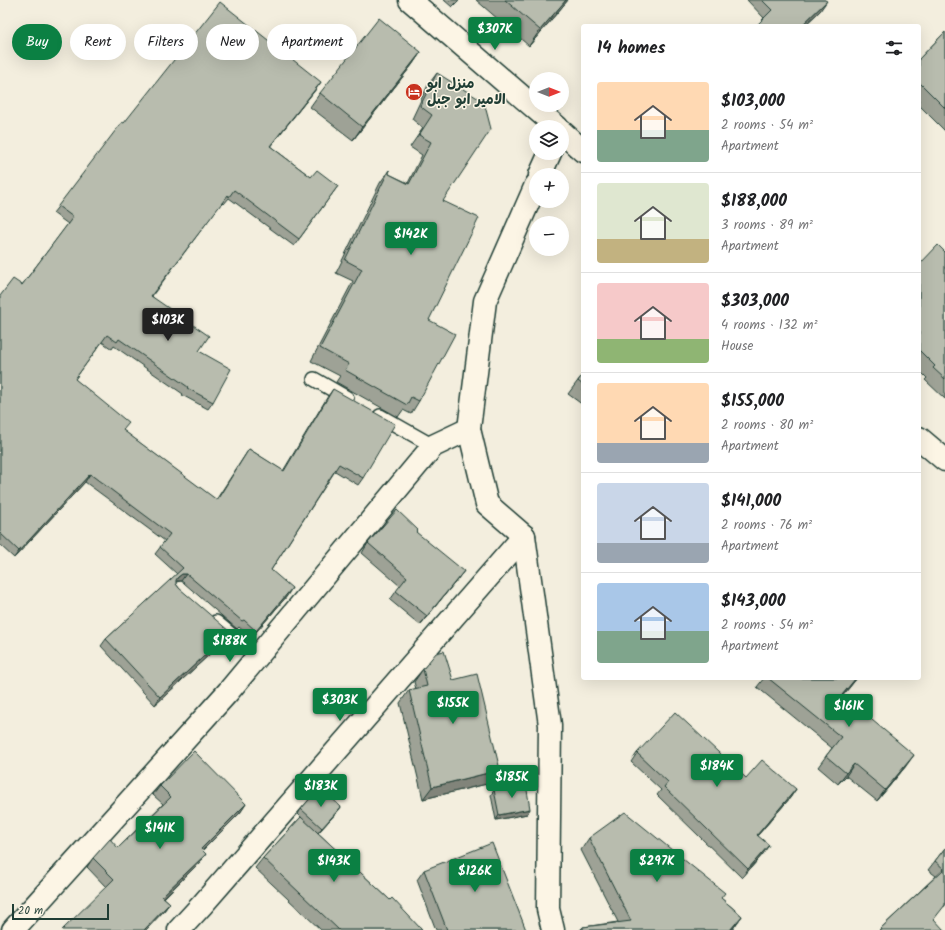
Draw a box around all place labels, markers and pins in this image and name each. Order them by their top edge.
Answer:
pin: $307K [467,17,523,51]
place label: منزل ابو الامير ابو جبل [426,73,506,111]
hotel icon: منزل ابو الامير ابو جبل [404,82,424,102]
pin: $142K [383,222,439,256]
pin: $103K [140,308,196,342]
pin: $188K [202,629,258,663]
pin: $303K [312,688,368,722]
pin: $155K [425,691,481,725]
pin: $161K [821,694,877,728]
pin: $184K [689,754,745,788]
pin: $185K [484,765,540,799]
pin: $183K [293,774,349,808]
pin: $141K [132,816,188,850]
pin: $143K [306,849,362,883]
pin: $297K [629,849,685,883]
pin: $126K [447,859,503,893]

